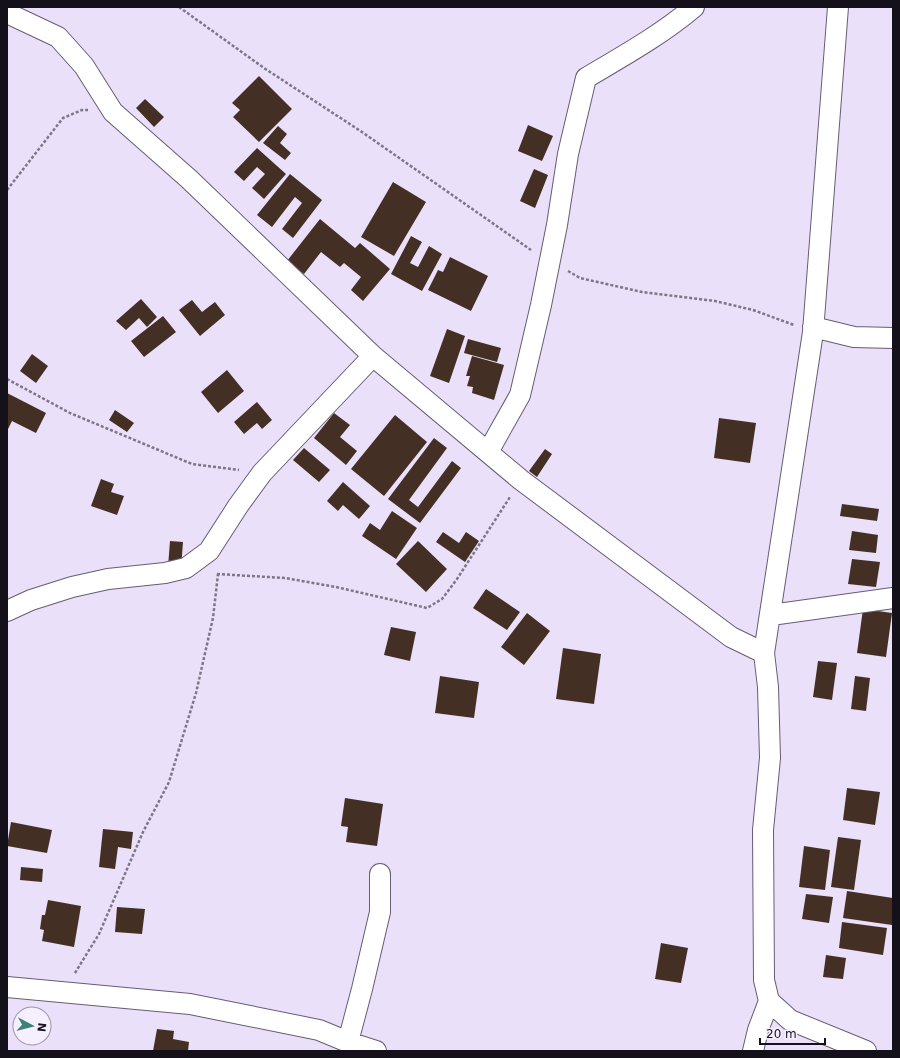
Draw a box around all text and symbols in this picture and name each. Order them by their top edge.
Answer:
north arrow [12,1006,52,1046]
scale bar [760,1020,825,1046]
text: N [34,1022,48,1033]
text: 20 m [766,1027,797,1041]

